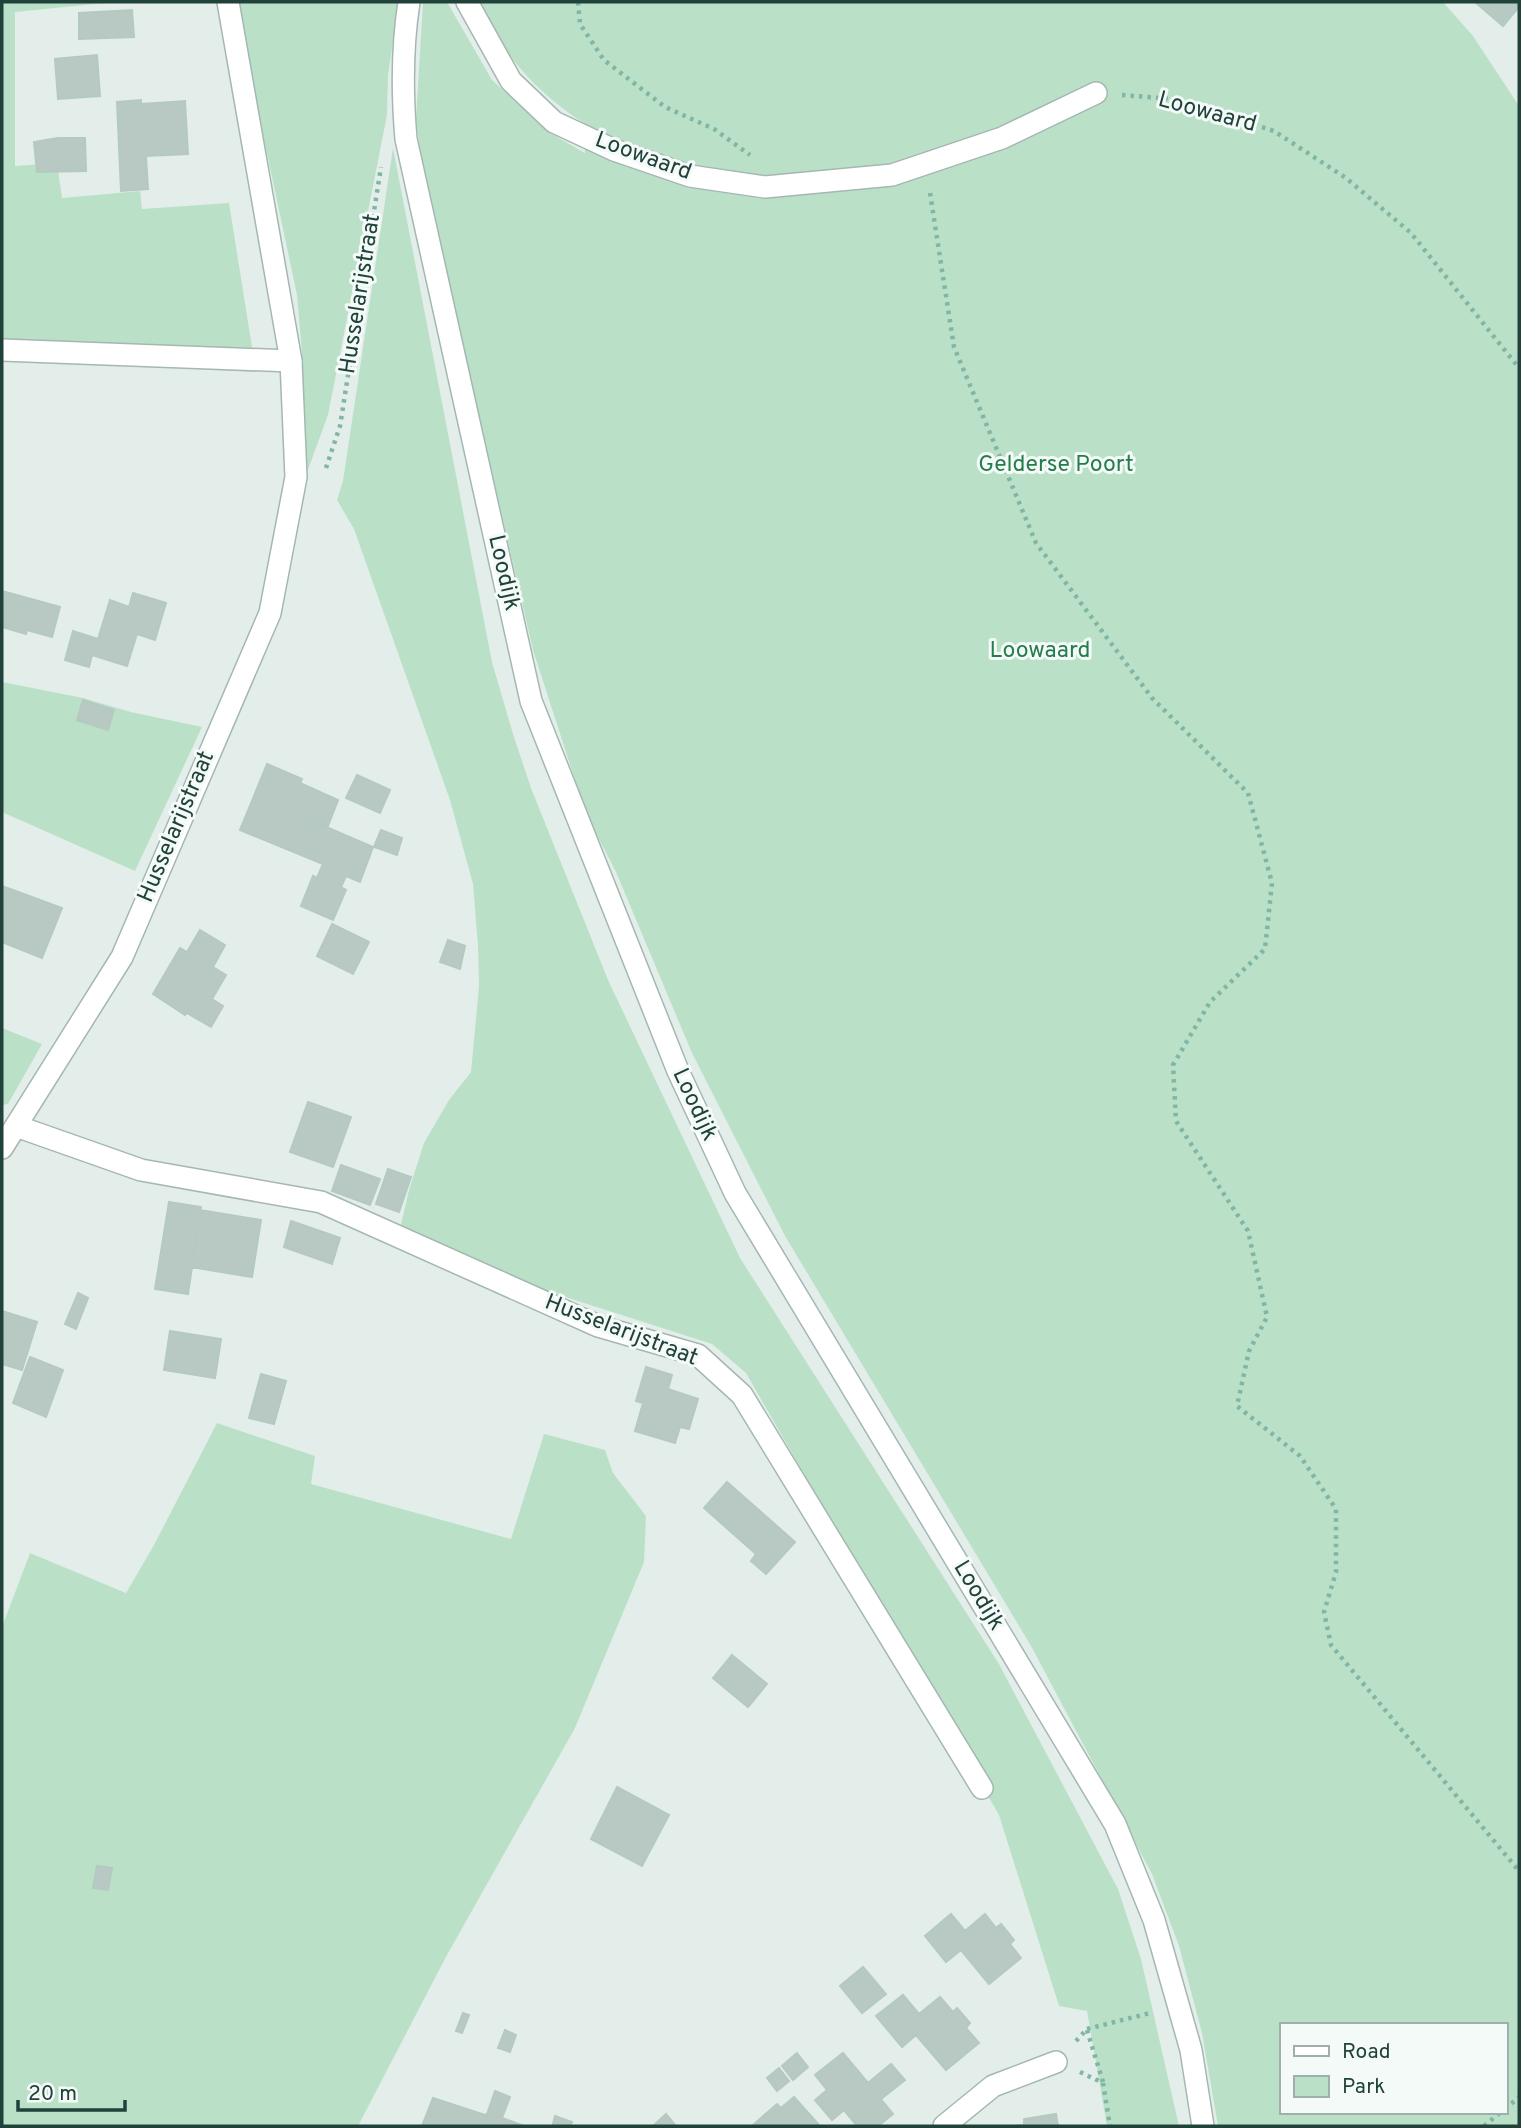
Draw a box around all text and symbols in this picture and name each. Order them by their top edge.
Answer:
street label: Loowaard [1155,86,1259,140]
street label: Loowaard [591,126,695,188]
street label: Husselarijstraat [334,212,388,376]
park label: Gelderse Poort [978,451,1134,480]
street label: Loodijk [480,532,526,614]
park label: Loowaard [990,637,1090,666]
street label: Husselarijstraat [132,747,222,907]
street label: Loodijk [665,1064,723,1146]
street label: Husselarijstraat [540,1288,702,1374]
street label: Loodijk [946,1556,1010,1636]
legend [1280,2023,1507,2114]
text: Road [1342,2039,1391,2066]
scale bar [18,2068,124,2112]
text: Park [1342,2074,1385,2101]
text: 20 m [28,2081,77,2108]

